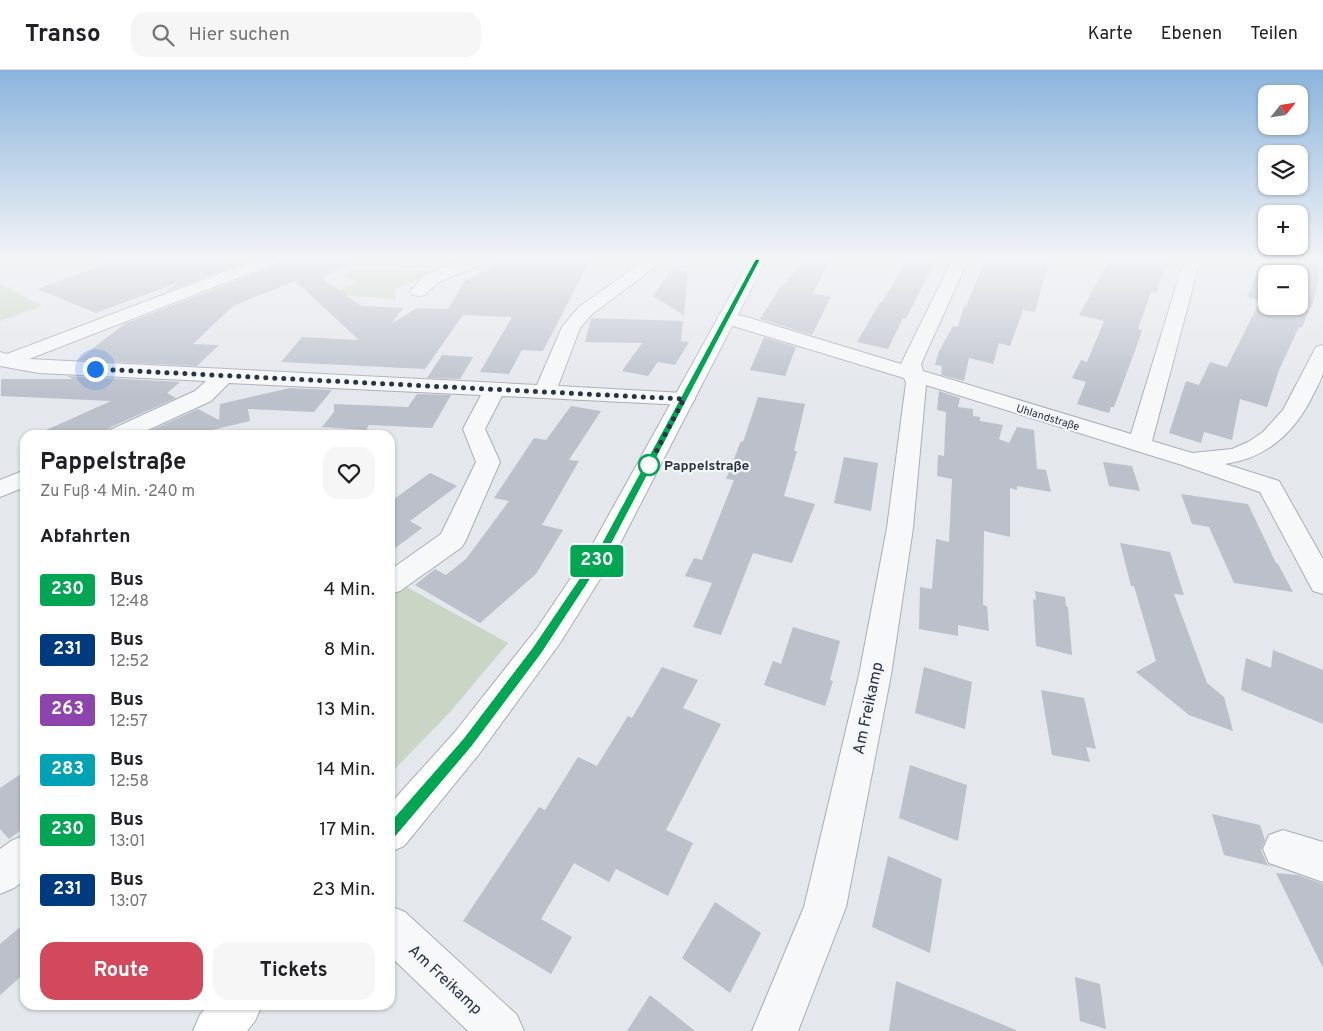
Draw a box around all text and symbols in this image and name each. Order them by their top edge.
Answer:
search box [131,12,481,57]
text: Transo [25,20,101,50]
icon: search [149,21,177,49]
text: Hier suchen [189,23,290,47]
text: Karte [1088,23,1133,46]
text: Ebenen [1161,23,1222,46]
text: Teilen [1250,23,1298,46]
north arrow [1258,85,1308,135]
map controls [1258,85,1308,315]
button: layers [1258,145,1308,195]
button: + [1258,205,1308,255]
button: − [1258,265,1308,315]
your location [83,357,108,382]
street label: Uhlandstraße [1014,402,1081,434]
button: heart [323,447,375,499]
text: Pappelstraße [40,448,186,478]
marker: Pappelstraße [638,454,660,476]
place label: Pappelstraße [664,458,750,475]
text: Zu Fuß · 4 Min. · 240 m [40,482,195,502]
text: Abfahrten [40,525,130,549]
line badge: 230 [568,545,626,577]
text: 230 [580,549,614,572]
text: Bus [110,568,144,592]
text: 230 [51,578,84,601]
text: 4 Min. [324,578,375,602]
text: 12:48 [110,592,149,612]
text: Bus [110,628,144,652]
text: 231 [53,638,82,661]
text: 8 Min. [324,638,375,662]
text: 12:52 [110,652,149,672]
street label: Am Freikamp [849,660,889,756]
text: Bus [110,688,144,712]
text: 263 [51,698,84,721]
text: 13 Min. [317,698,375,722]
text: 12:57 [110,712,148,732]
text: Bus [110,748,144,772]
text: 283 [51,758,84,781]
text: 14 Min. [317,758,375,782]
text: 12:58 [110,772,149,792]
text: Bus [110,808,144,832]
text: 230 [51,818,84,841]
text: 17 Min. [319,818,375,842]
text: 13:01 [110,832,145,852]
text: Bus [110,868,144,892]
text: 231 [53,878,82,901]
text: 23 Min. [312,878,375,902]
text: 13:07 [110,892,147,912]
street label: Am Freikamp [403,941,486,1020]
button: Route [40,942,203,1000]
button: Tickets [213,942,375,1000]

